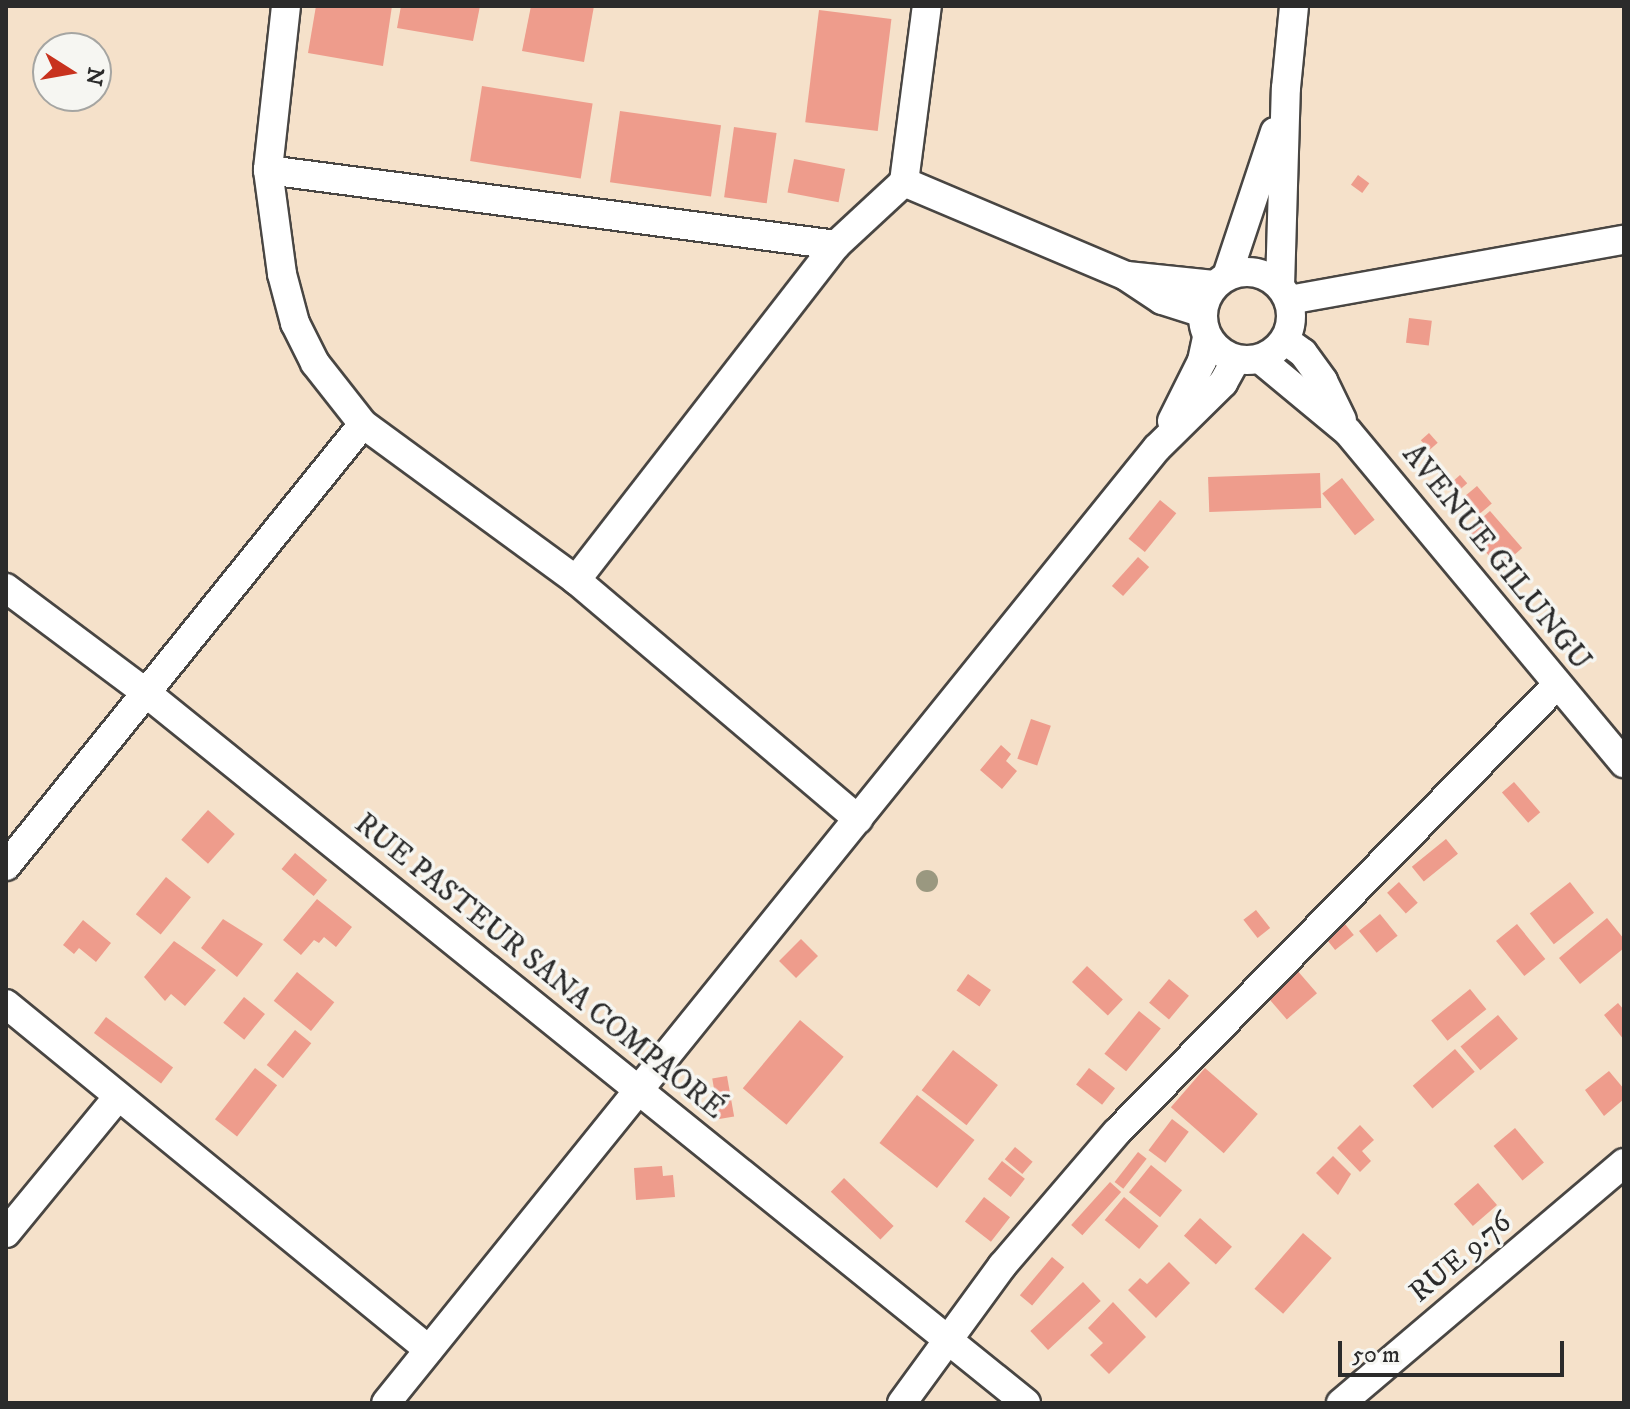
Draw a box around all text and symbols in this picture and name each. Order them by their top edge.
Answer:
north arrow [32,32,112,112]
text: N [79,65,109,88]
street label: AVENUE GILUNGU [1394,438,1598,678]
street label: RUE PASTEUR SANA COMPAORÉ [347,807,731,1127]
street label: RUE 9.76 [1403,1205,1519,1311]
scale bar [1342,1325,1568,1375]
text: 50 m [1352,1340,1400,1370]

